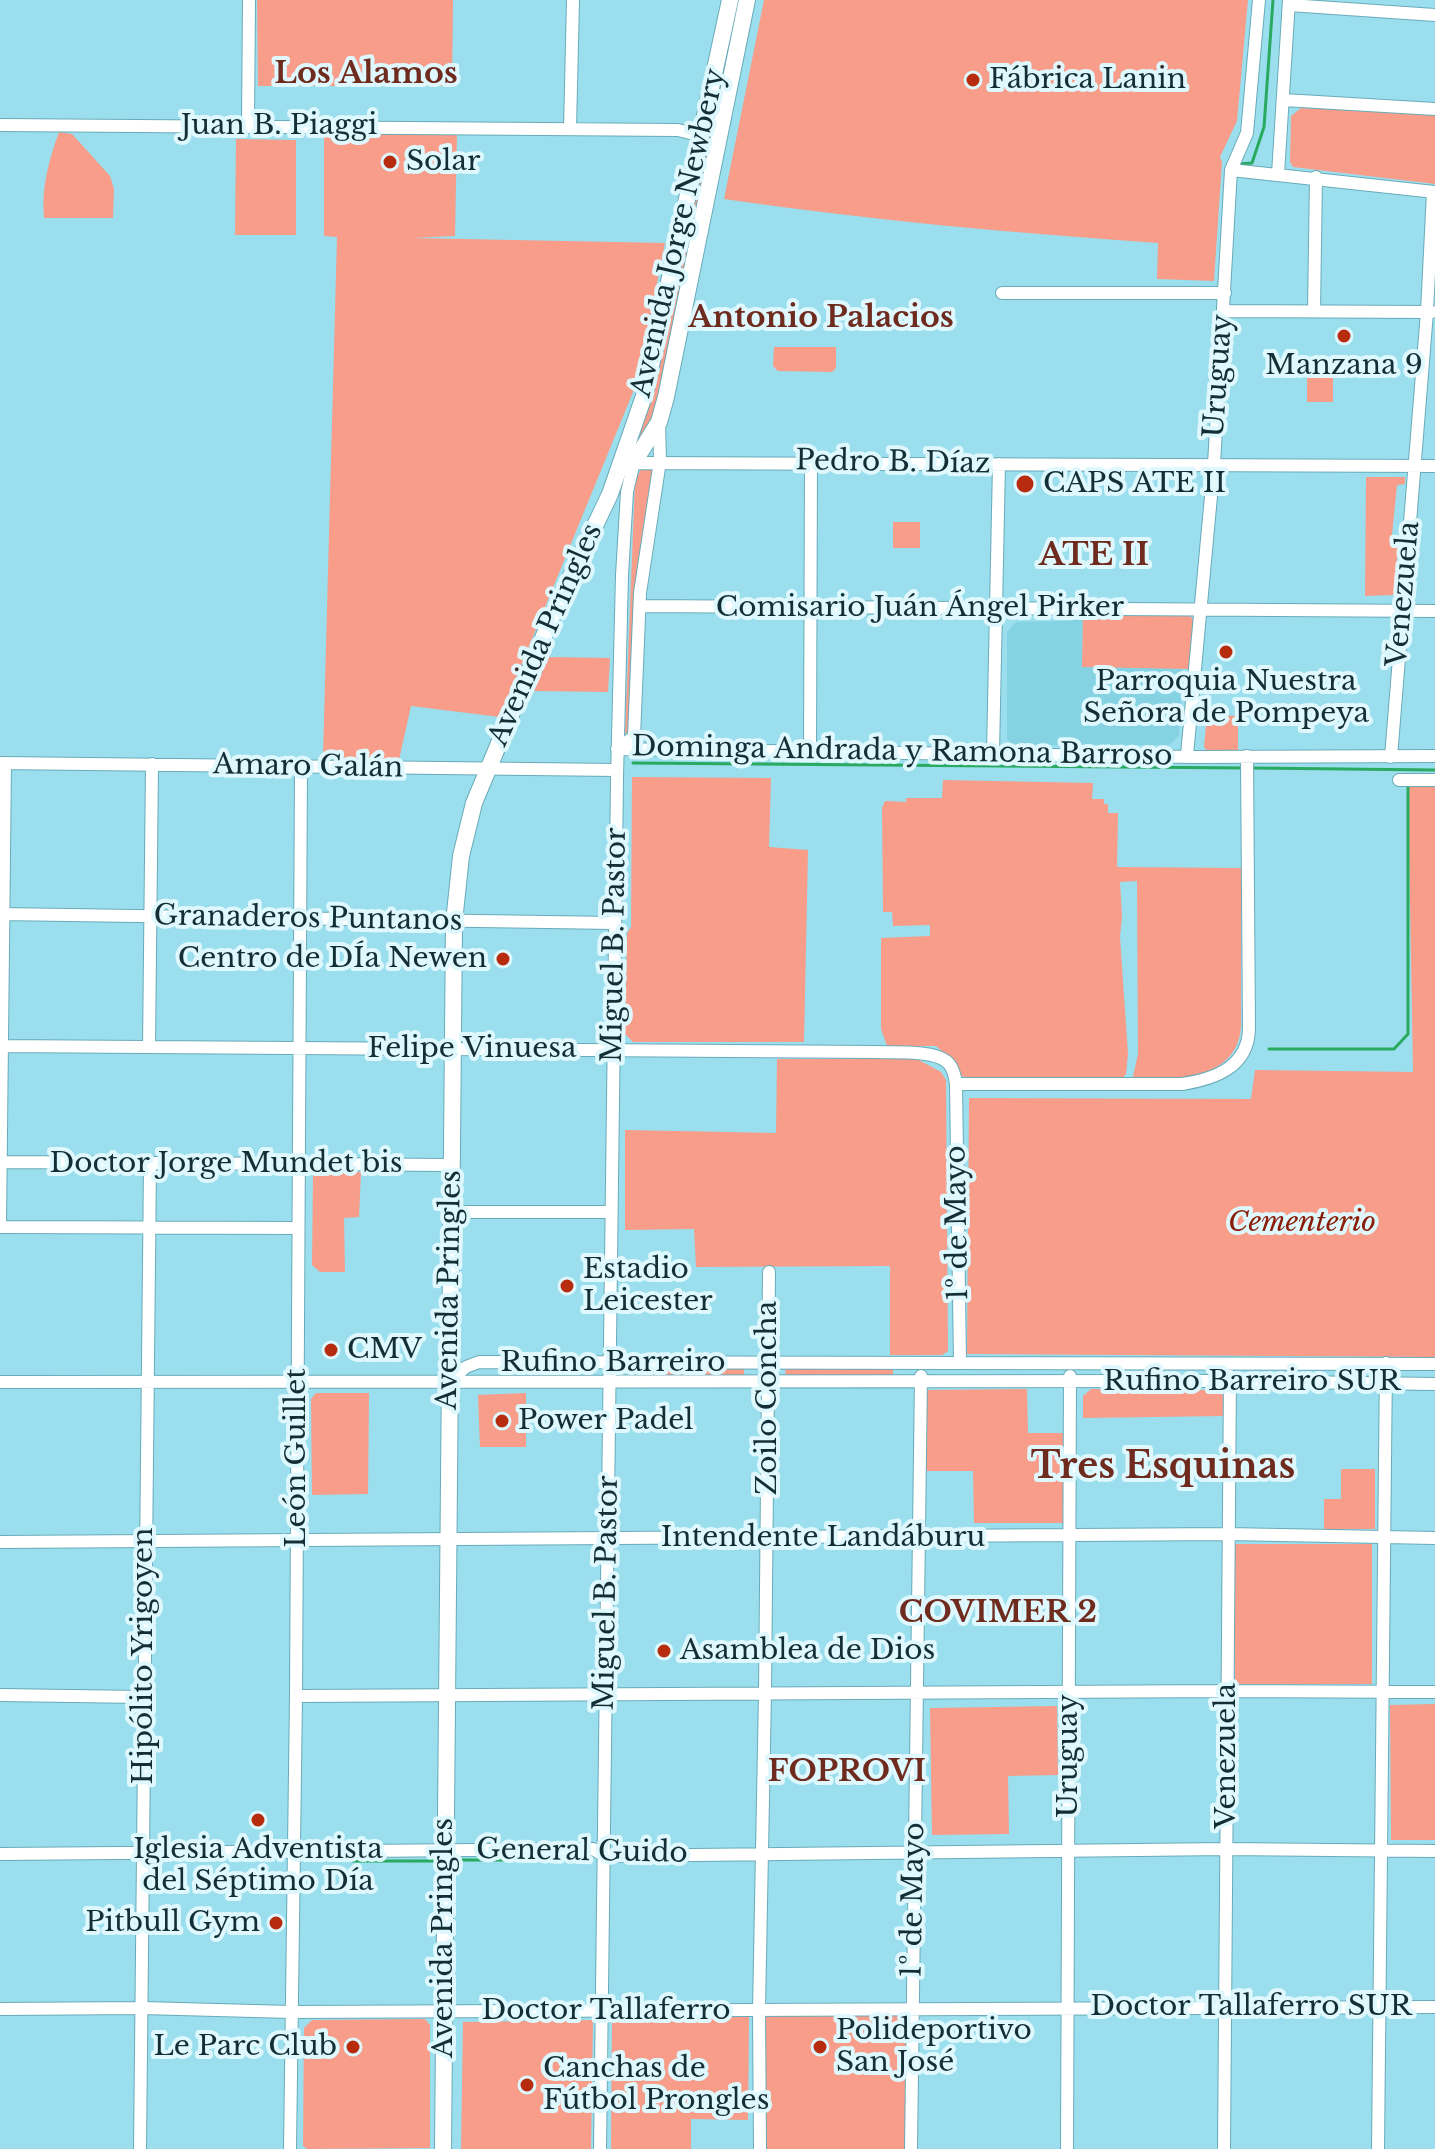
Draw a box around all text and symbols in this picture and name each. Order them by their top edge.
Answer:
district label: Los Alamos [274,57,458,93]
place label: Fábrica Lanin [989,63,1186,97]
street label: Avenida Jorge Newbery [625,65,733,401]
marker: Fábrica Lanin [964,71,982,89]
street label: Juan B. Piaggi [181,109,377,143]
place label: Solar [406,145,480,179]
marker: Solar [381,153,399,171]
district label: Antonio Palacios [688,301,954,337]
street label: Uruguay [1198,313,1240,439]
marker: Manzana 9 [1335,327,1353,345]
place label: Manzana 9 [1265,349,1423,383]
street label: Pedro B. Díaz [795,445,991,481]
place label: CAPS ATE II [1043,467,1226,501]
marker: CAPS ATE II [1014,473,1036,495]
street label: Avenida Pringles [482,519,610,751]
street label: Venezuela [1381,520,1427,668]
district label: ATE II [1039,537,1149,575]
street label: Comisario Juán Ángel Pirker [716,591,1124,625]
marker: Parroquia Nuestra Señora de Pompeya [1217,643,1235,661]
place label: Parroquia Nuestra Señora de Pompeya [1083,665,1369,731]
street label: Dominga Andrada y Ramona Barroso [631,730,1173,774]
street label: Amaro Galán [213,749,403,785]
street label: Miguel B. Pastor [596,827,634,1063]
street label: Granaderos Puntanos [153,900,463,938]
place label: Centro de DÍa Newen [178,942,487,976]
marker: Centro de DÍa Newen [494,950,512,968]
street label: Felipe Vinuesa [368,1032,576,1066]
street label: 1º de Mayo [940,1145,976,1301]
street label: Doctor Jorge Mundet bis [49,1147,403,1181]
street label: Avenida Pringles [431,1170,469,1410]
park label: Cementerio [1228,1206,1376,1240]
place label: Estadio Leicester [583,1253,713,1319]
marker: Estadio Leicester [558,1277,576,1295]
street label: Zoilo Concha [751,1301,785,1495]
place label: CMV [347,1333,422,1367]
marker: CMV [322,1341,340,1359]
street label: Rufino Barreiro [500,1346,726,1380]
street label: Rufino Barreiro SUR [1103,1365,1401,1399]
street label: León Guillet [280,1368,314,1548]
place label: Power Padel [518,1404,693,1438]
marker: Power Padel [493,1412,511,1430]
district label: Tres Esquinas [1031,1446,1295,1490]
street label: Miguel B. Pastor [588,1475,626,1711]
street label: Intendente Landáburu [661,1521,985,1555]
street label: Hipólito Yrigoyen [127,1528,161,1784]
district label: COVIMER 2 [899,1596,1097,1632]
place label: Asamblea de Dios [680,1634,935,1668]
marker: Asamblea de Dios [655,1642,673,1660]
street label: Venezuela [1210,1683,1244,1829]
street label: Uruguay [1052,1694,1086,1818]
district label: FOPROVI [768,1755,926,1791]
marker: Iglesia Adventista del Séptimo Día [249,1811,267,1829]
street label: Avenida Pringles [427,1818,461,2058]
street label: 1º de Mayo [896,1822,932,1978]
place label: Iglesia Adventista del Séptimo Día [133,1833,383,1899]
street label: General Guido [476,1833,688,1871]
place label: Pitbull Gym [85,1906,260,1940]
marker: Pitbull Gym [267,1914,285,1932]
street label: Doctor Tallaferro SUR [1090,1990,1412,2024]
street label: Doctor Tallaferro [481,1994,731,2028]
place label: Polideportivo San José [836,2014,1032,2080]
place label: Le Parc Club [153,2030,337,2064]
marker: Le Parc Club [344,2038,362,2056]
marker: Polideportivo San José [811,2038,829,2056]
place label: Canchas de Fútbol Prongles [543,2052,769,2118]
marker: Canchas de Fútbol Prongles [518,2076,536,2094]

